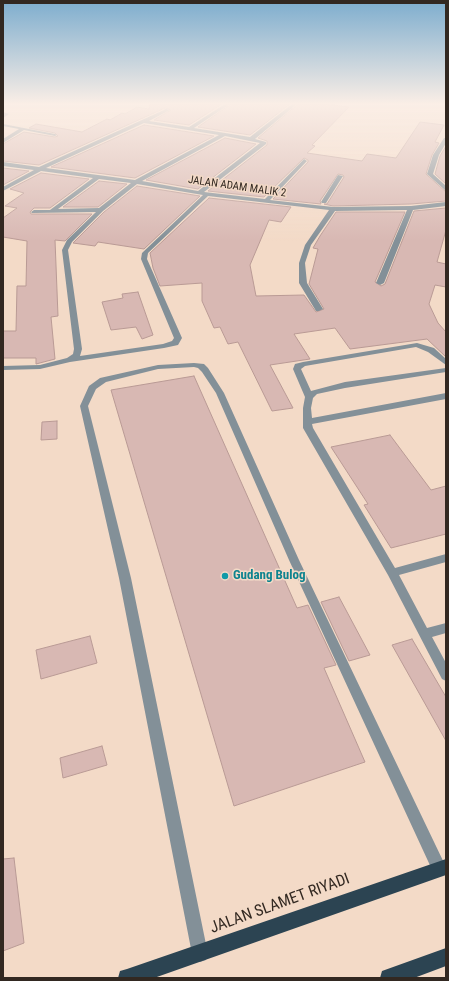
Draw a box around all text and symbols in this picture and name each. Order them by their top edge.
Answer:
street label: JALAN ADAM MALIK 2 [187,174,287,200]
place label: Gudang Bulog [233,568,305,584]
marker: Gudang Bulog [220,571,230,581]
street label: JALAN SLAMET RIYADI [208,870,352,938]

